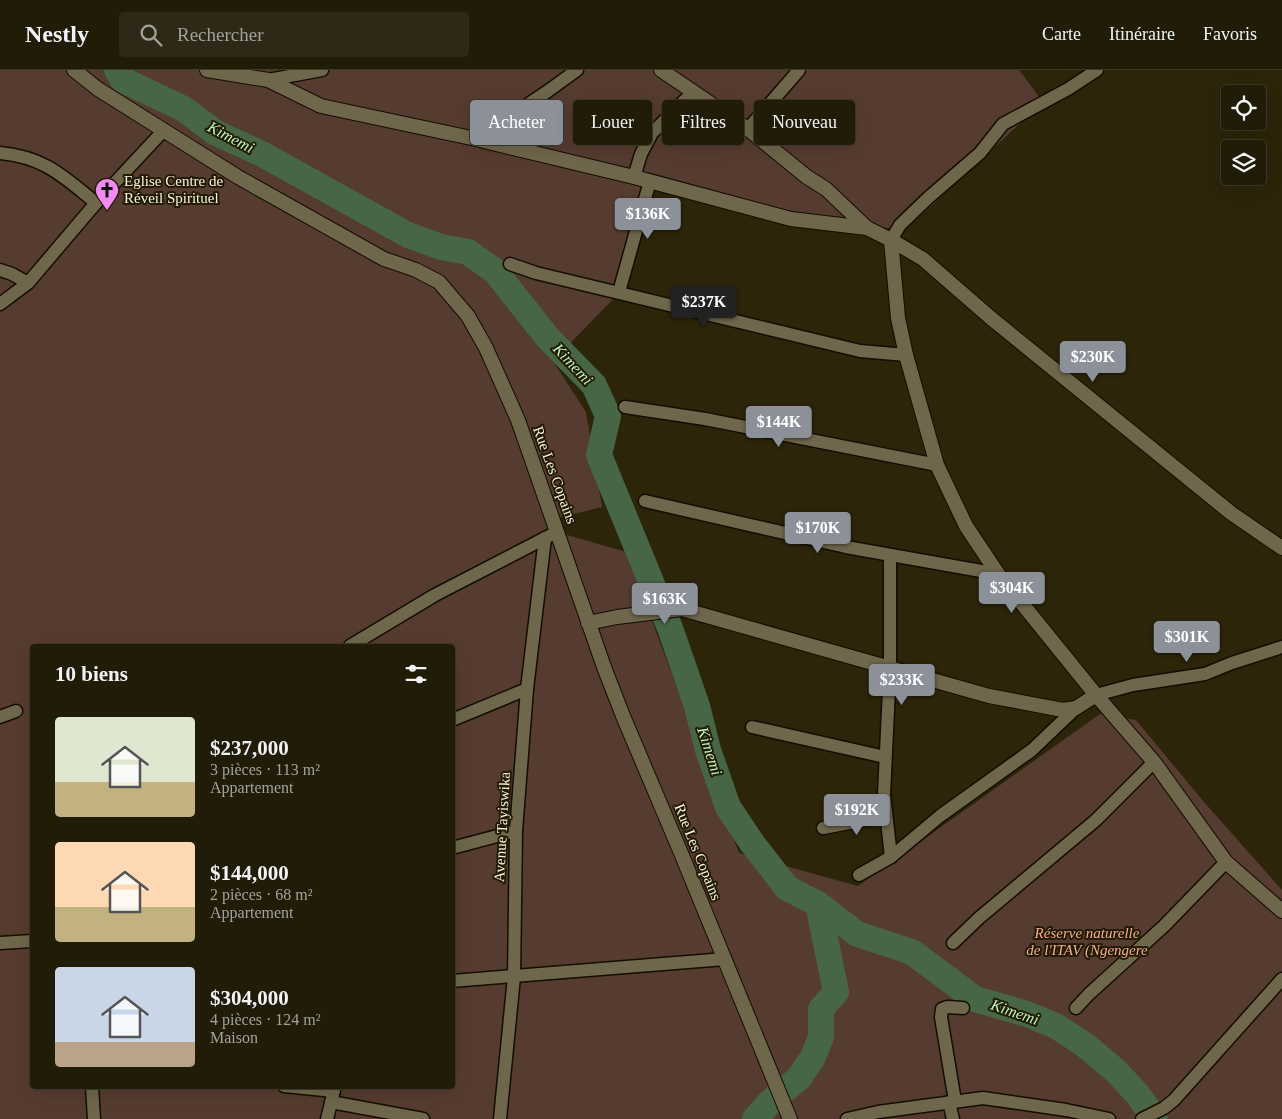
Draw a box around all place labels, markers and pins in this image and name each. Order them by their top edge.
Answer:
place label: Eglise Centre de Réveil Spirituel [124,173,223,206]
church icon: Eglise Centre de Réveil Spirituel [94,177,120,211]
pin: $136K [613,198,683,240]
pin: $237K [669,286,739,328]
pin: $230K [1058,340,1128,383]
pin: $144K [744,406,814,448]
pin: $170K [783,512,853,554]
pin: $304K [977,572,1047,614]
pin: $163K [630,582,700,625]
pin: $301K [1152,620,1222,663]
pin: $233K [867,664,937,706]
pin: $192K [822,794,892,836]

